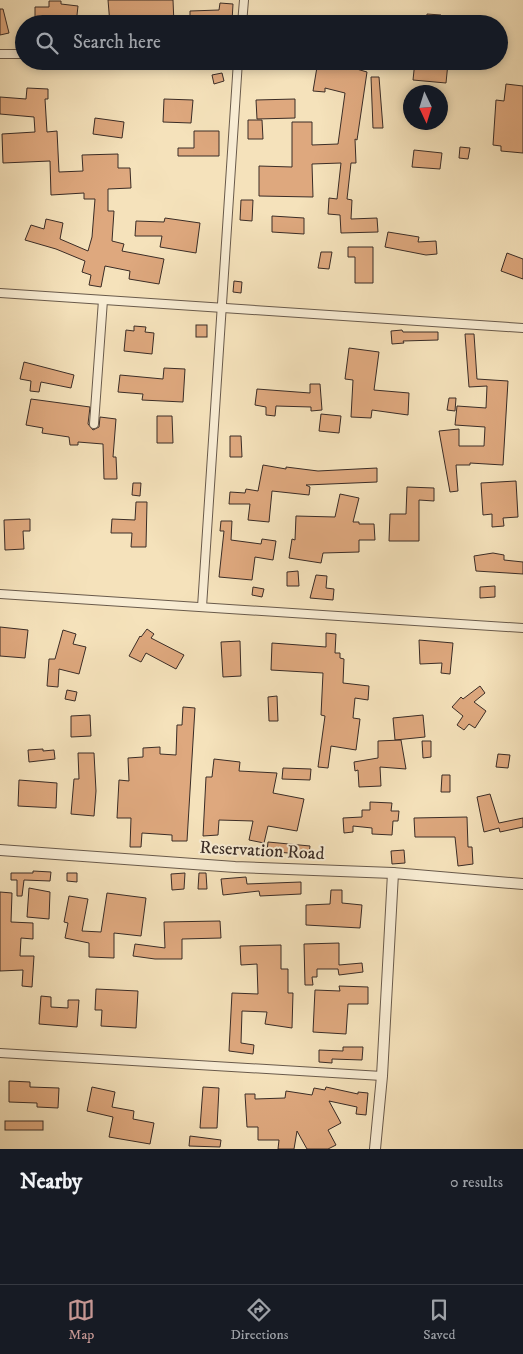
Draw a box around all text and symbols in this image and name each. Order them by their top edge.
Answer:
search box [15,15,508,70]
icon: search [33,29,61,57]
text: Search here [73,31,161,54]
north arrow [403,85,448,130]
street label: Reservation Road [199,837,325,865]
text: Nearby [20,1169,82,1195]
text: 0 results [450,1172,503,1192]
tab: Map [67,1296,95,1344]
tab: Directions [230,1296,288,1344]
tab: Saved [423,1296,456,1344]

